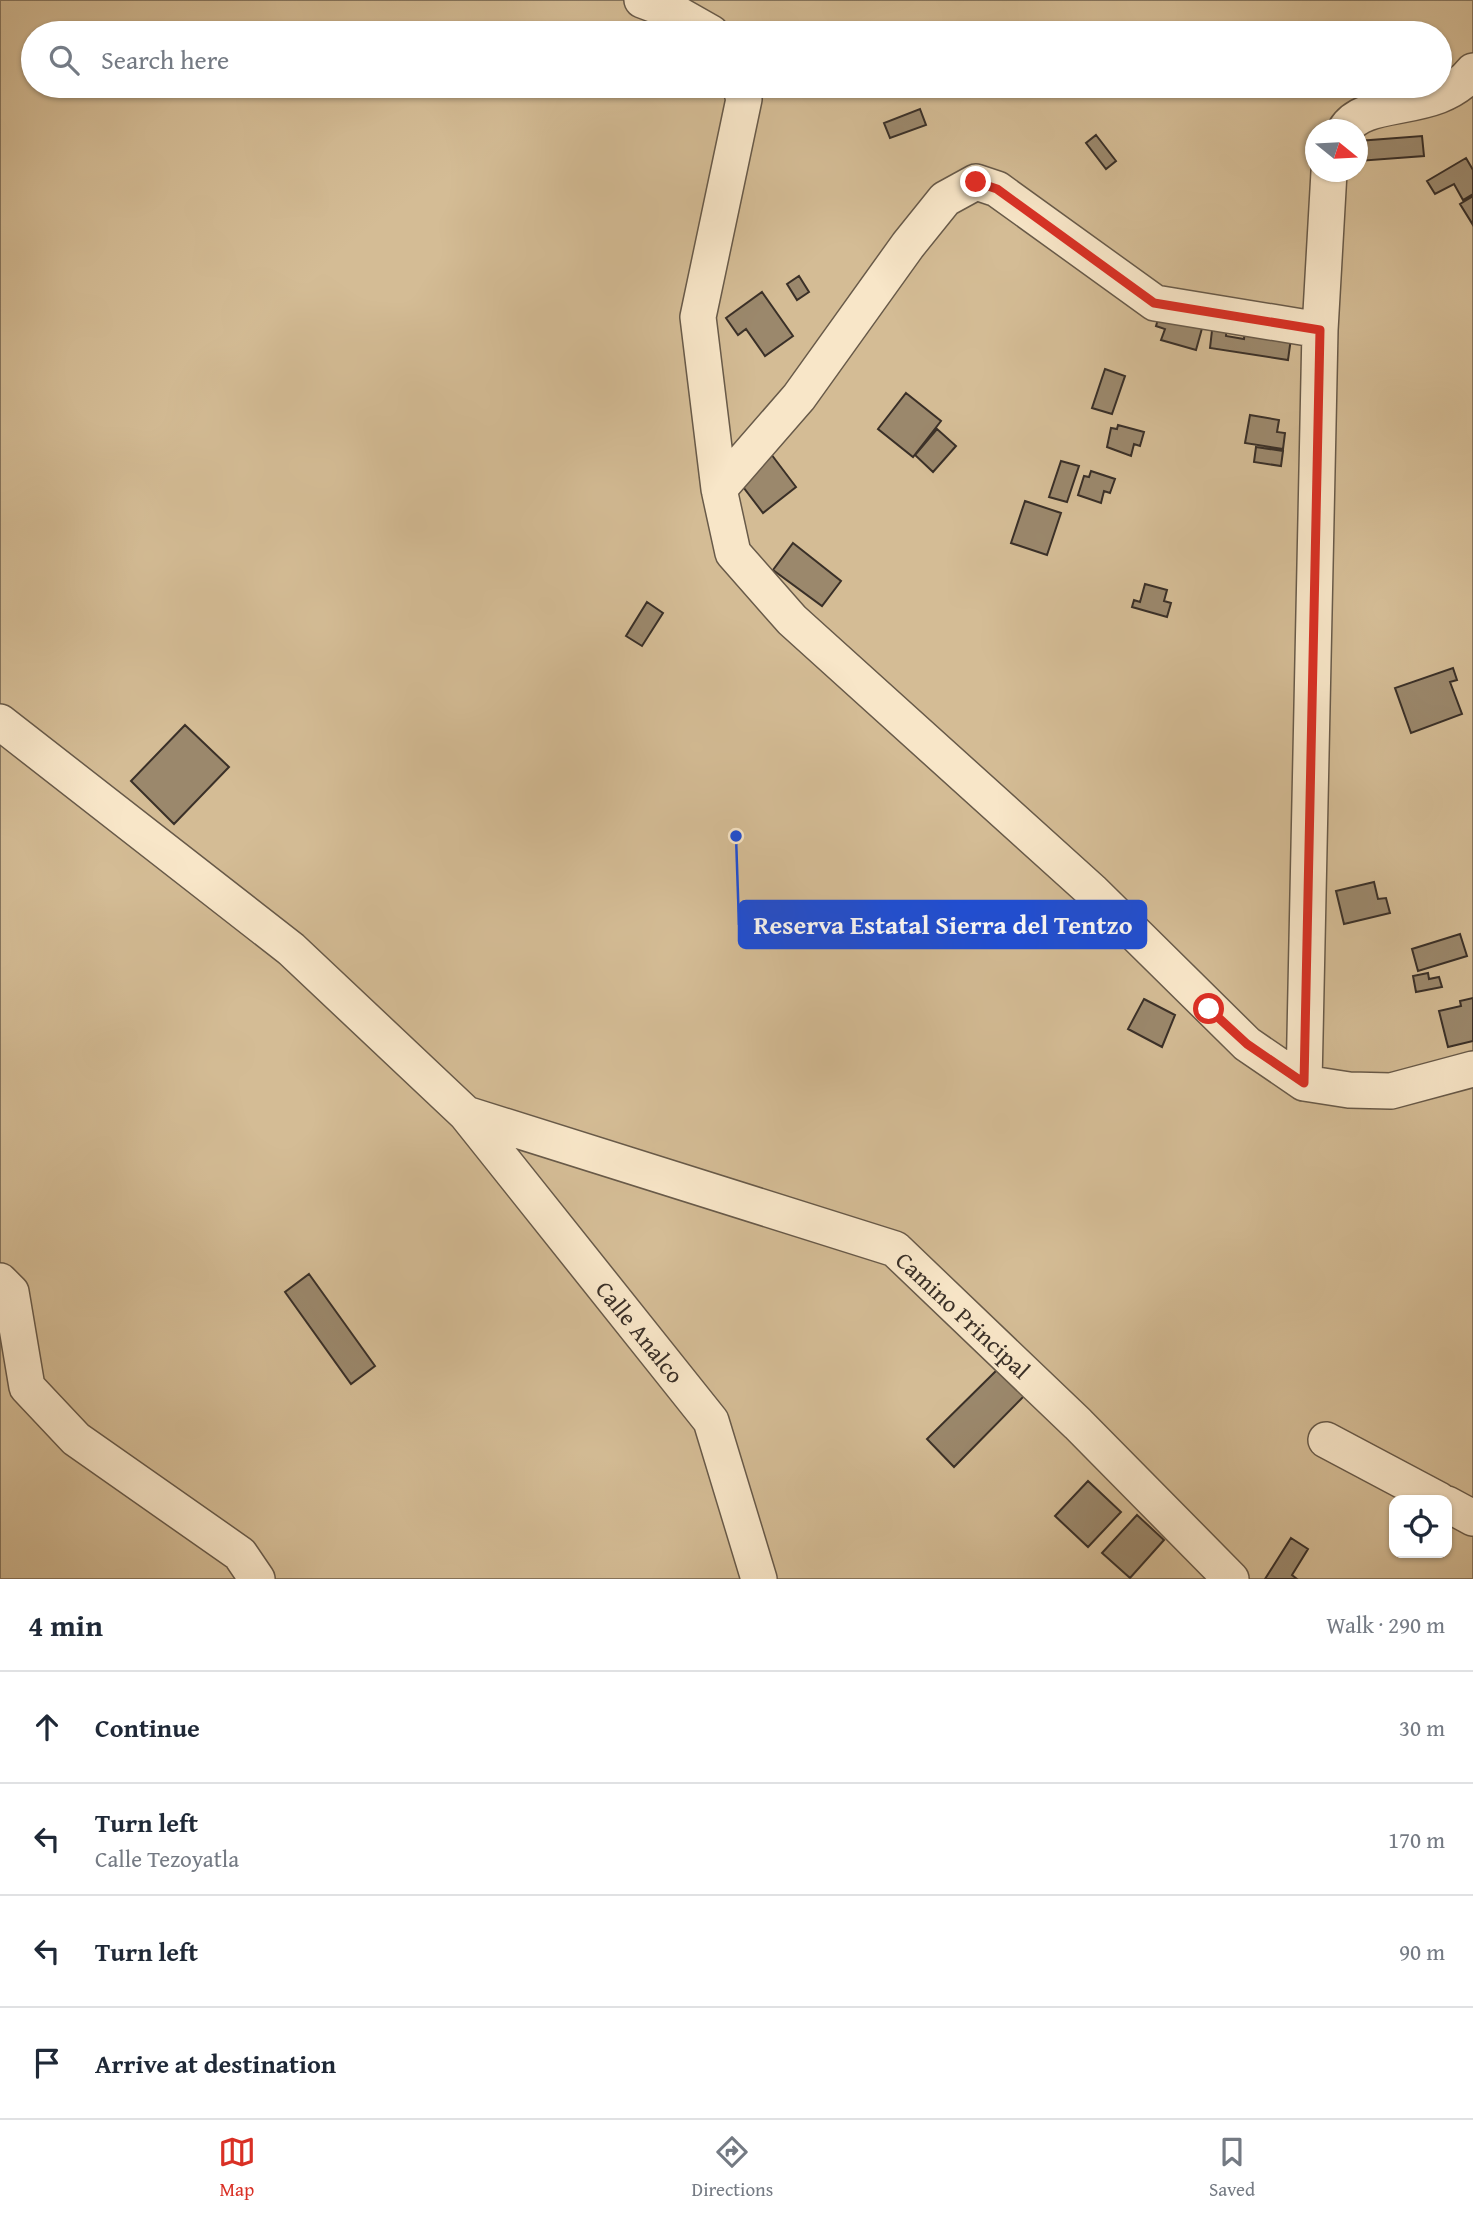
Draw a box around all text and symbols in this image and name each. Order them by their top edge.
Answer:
search box [21,21,1452,98]
text: Search here [101,40,229,79]
icon: search [45,41,83,79]
north arrow [1305,119,1368,182]
route end [960,166,991,197]
callout: Reserva Estatal Sierra del Tentzo [739,901,1146,948]
text: Reserva Estatal Sierra del Tentzo [753,905,1133,944]
route start [1193,993,1224,1024]
street label: Camino Principal [888,1243,1038,1387]
street label: Calle Analco [588,1273,692,1391]
map controls [1389,1495,1452,1558]
button: locate [1389,1495,1452,1558]
text: 4 min [28,1603,103,1647]
text: Walk · 290 m [1326,1608,1445,1641]
icon: ahead [28,1708,66,1746]
text: Continue [95,1708,200,1747]
text: 30 m [1399,1711,1445,1744]
text: Turn left [95,1803,198,1842]
icon: left [28,1820,66,1858]
text: 170 m [1388,1823,1445,1856]
text: Calle Tezoyatla [95,1842,239,1875]
icon: left [28,1932,66,1970]
text: Turn left [95,1932,198,1971]
text: 90 m [1399,1935,1445,1968]
icon: arrive [28,2044,66,2082]
text: Arrive at destination [95,2044,336,2083]
tab: Map [218,2133,256,2203]
tab: Directions [692,2133,773,2203]
tab: Saved [1209,2133,1255,2203]

